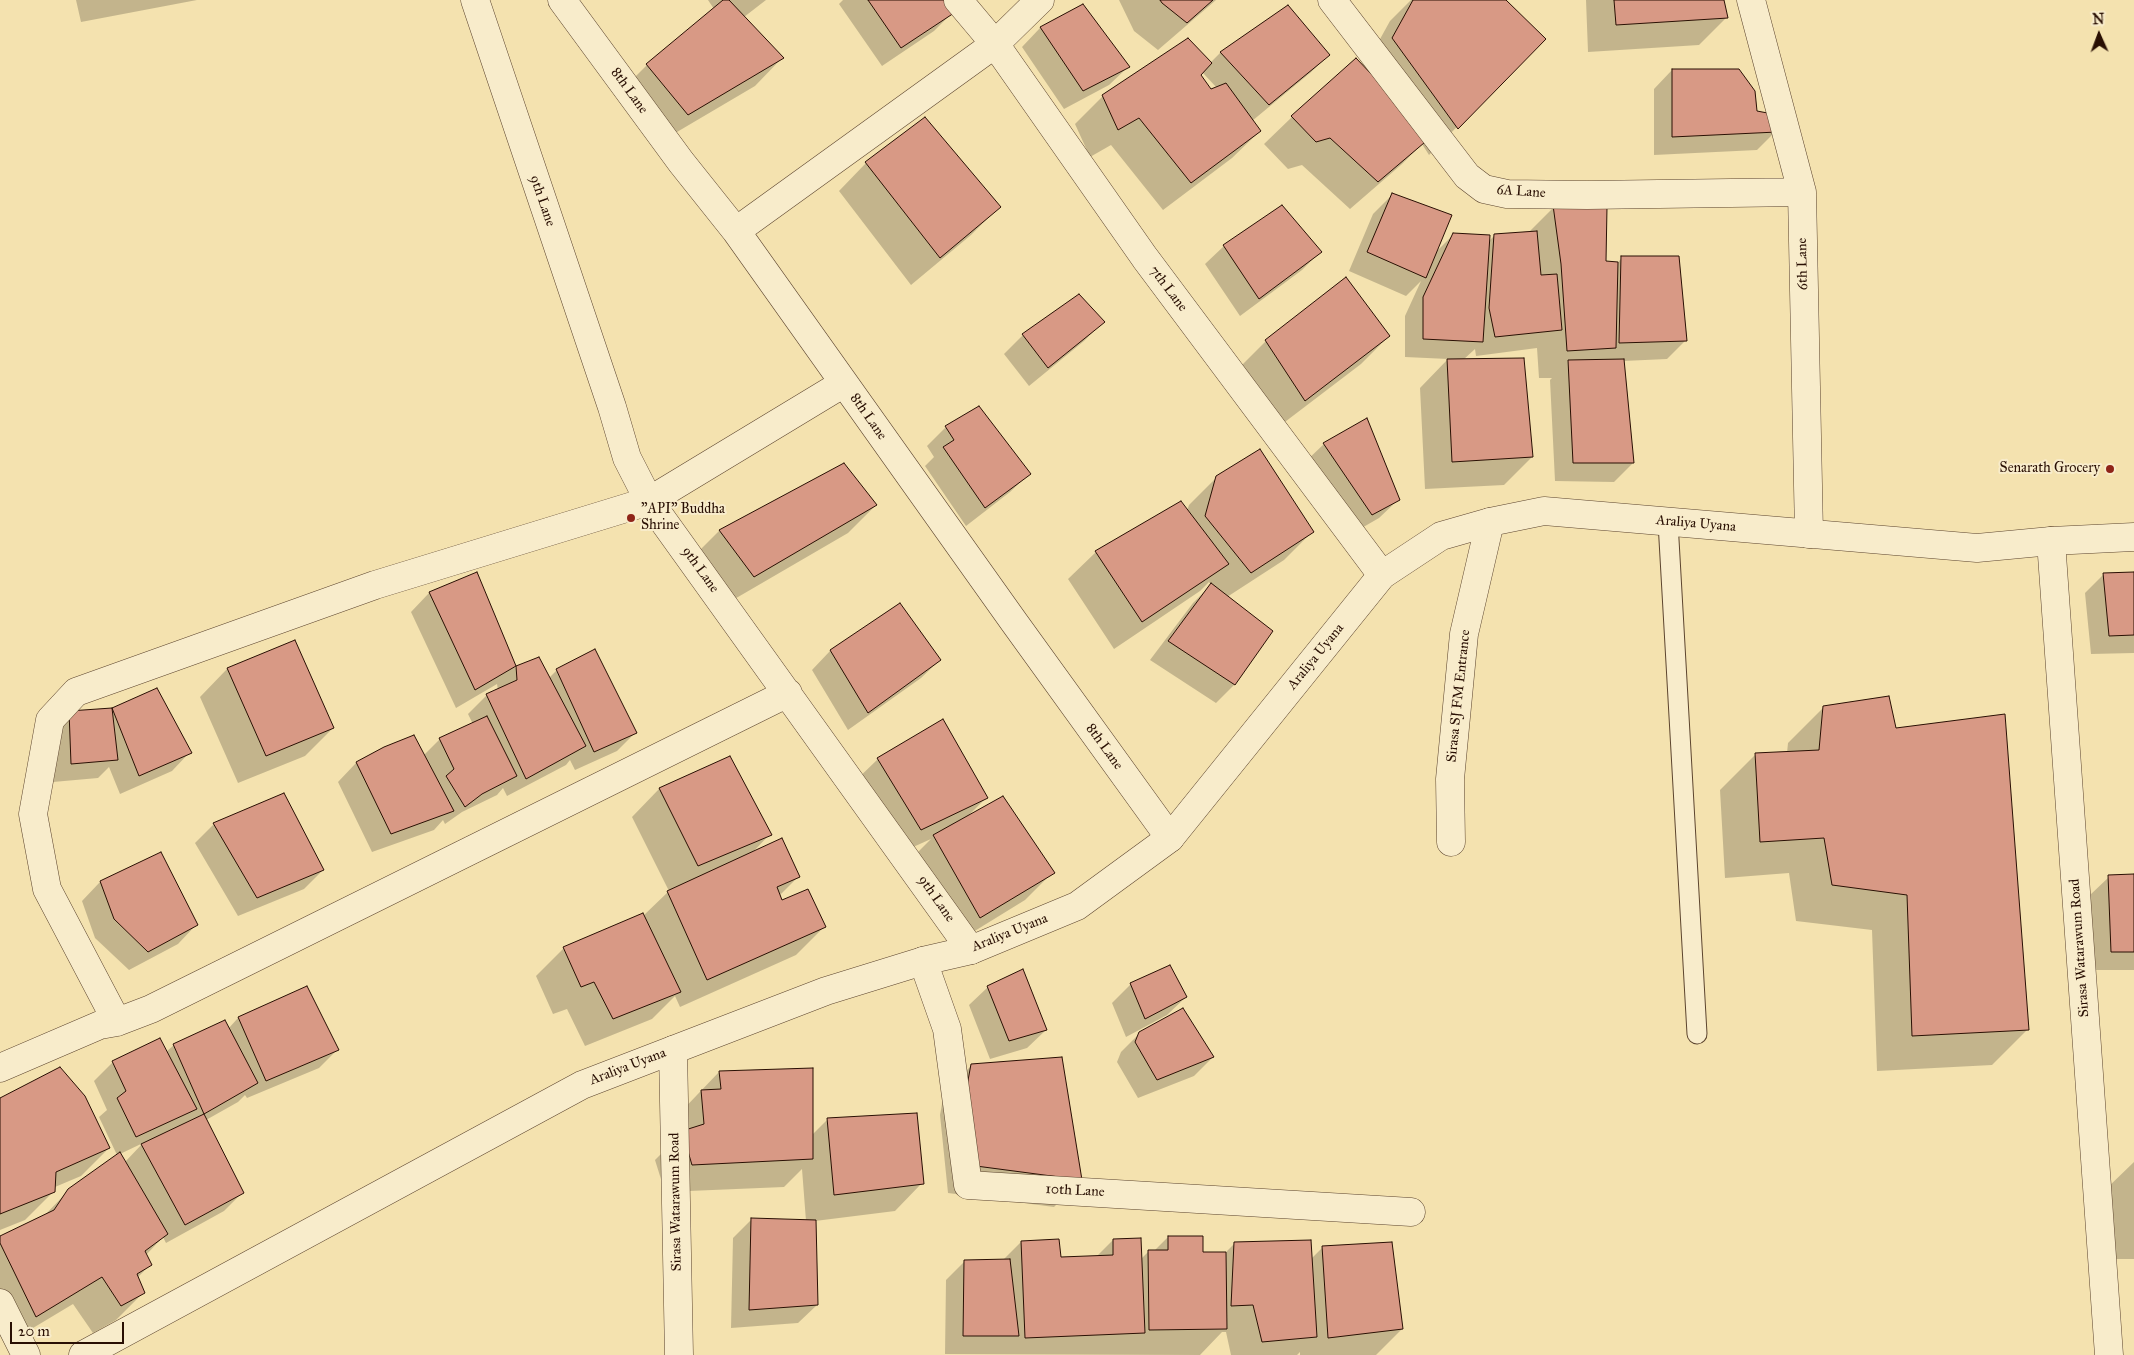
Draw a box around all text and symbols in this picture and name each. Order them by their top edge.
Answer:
north arrow [2074,10,2124,60]
text: N [2092,11,2105,28]
street label: 8th Lane [607,65,651,117]
street label: 9th Lane [525,173,559,229]
street label: 6A Lane [1496,182,1546,202]
street label: 6th Lane [1794,238,1812,290]
street label: 7th Lane [1145,263,1191,315]
street label: 8th Lane [846,391,890,443]
place label: Senarath Grocery [2000,461,2100,477]
marker: Senarath Grocery [2104,463,2116,475]
place label: "API" Buddha Shrine [641,502,725,534]
marker: "API" Buddha Shrine [625,512,637,524]
street label: Araliya Uyana [1655,512,1737,536]
street label: 9th Lane [678,544,722,596]
street label: Araliya Uyana [1284,621,1348,693]
street label: Sirasa SJ FM Entrance [1444,629,1474,763]
street label: 8th Lane [1082,721,1126,773]
street label: 9th Lane [914,873,958,925]
street label: Sirasa Watarawum Road [2067,878,2093,1018]
street label: Araliya Uyana [970,910,1050,956]
street label: Araliya Uyana [588,1045,668,1089]
street label: Sirasa Watarawum Road [666,1132,686,1272]
street label: 10th Lane [1045,1181,1105,1201]
scale bar [12,1312,126,1344]
text: 20 m [18,1322,50,1340]

